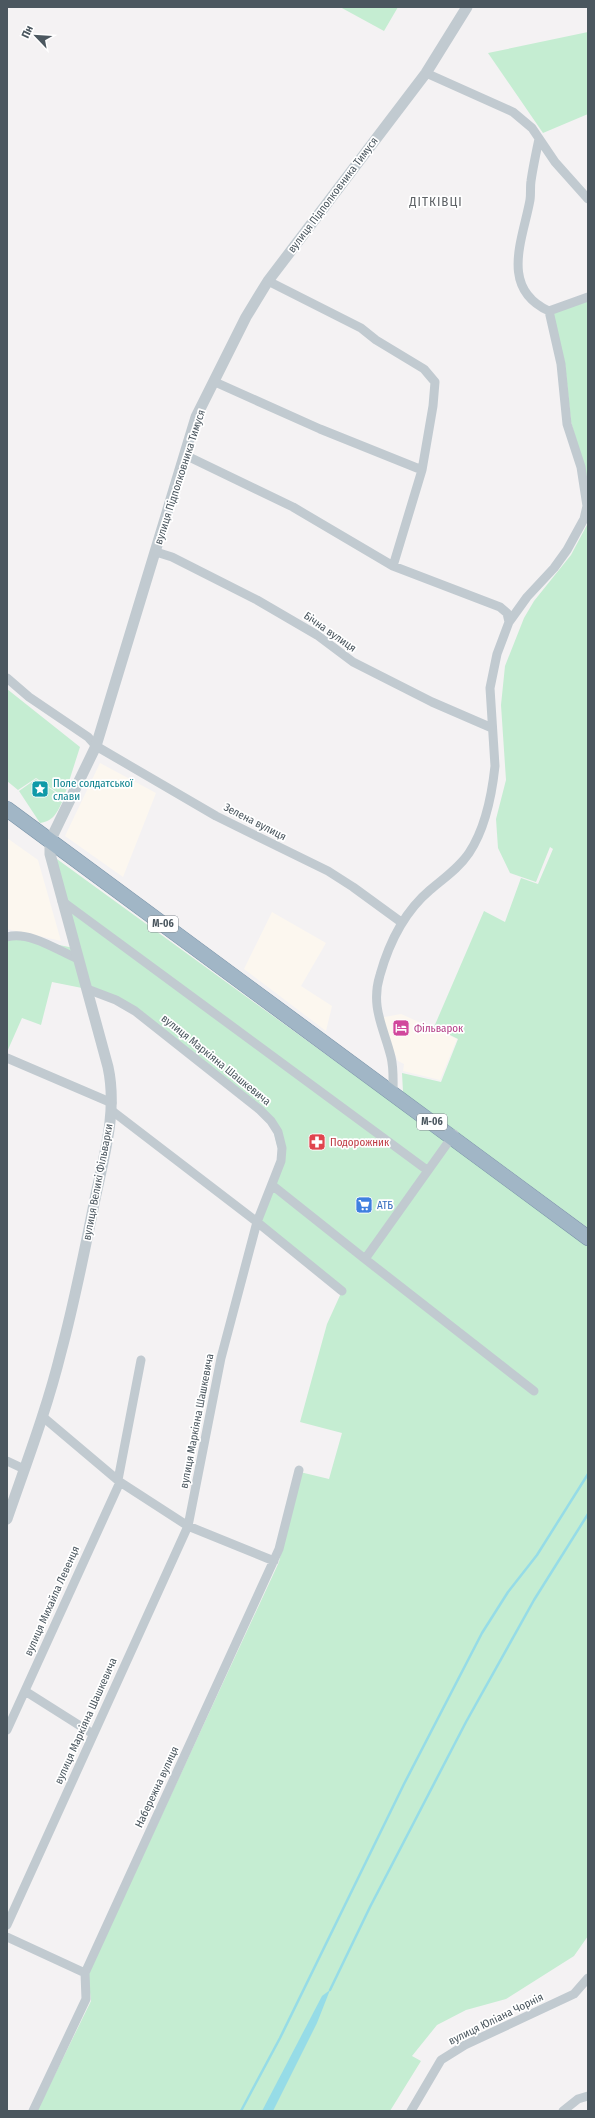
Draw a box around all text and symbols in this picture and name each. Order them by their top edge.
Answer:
north arrow [16,16,56,56]
text: Пн [19,23,36,40]
street label: вулиця Підполковника Тимуся [285,135,381,255]
district label: ДІТКІВЦІ [408,194,463,209]
street label: вулиця Підполковника Тимуся [152,408,208,546]
street label: Бічна вулиця [301,609,359,655]
place label: Поле солдатської слави [53,777,133,803]
place icon: Поле солдатської слави [30,779,50,799]
street label: Зелена вулиця [222,801,288,843]
road number: М-06 [148,916,178,932]
street label: вулиця Маркіяна Шашкевича [159,1012,273,1108]
hotel icon: Фільварок [391,1018,411,1038]
place label: Фільварок [414,1022,464,1035]
road number: М-06 [417,1114,447,1130]
street label: вулиця Великі Фільварки [80,1123,116,1241]
pharmacy icon: Подорожник [307,1132,327,1152]
place label: Подорожник [330,1136,390,1149]
supermarket icon: АТБ [354,1195,374,1215]
place label: АТБ [377,1199,393,1212]
street label: вулиця Маркіяна Шашкевича [178,1353,216,1489]
street label: вулиця Михайла Левенця [22,1544,82,1658]
street label: вулиця Маркіяна Шашкевича [52,1656,120,1786]
street label: Набережна вулиця [132,1744,182,1830]
street label: вулиця Юліана Чорнія [446,1990,546,2048]

